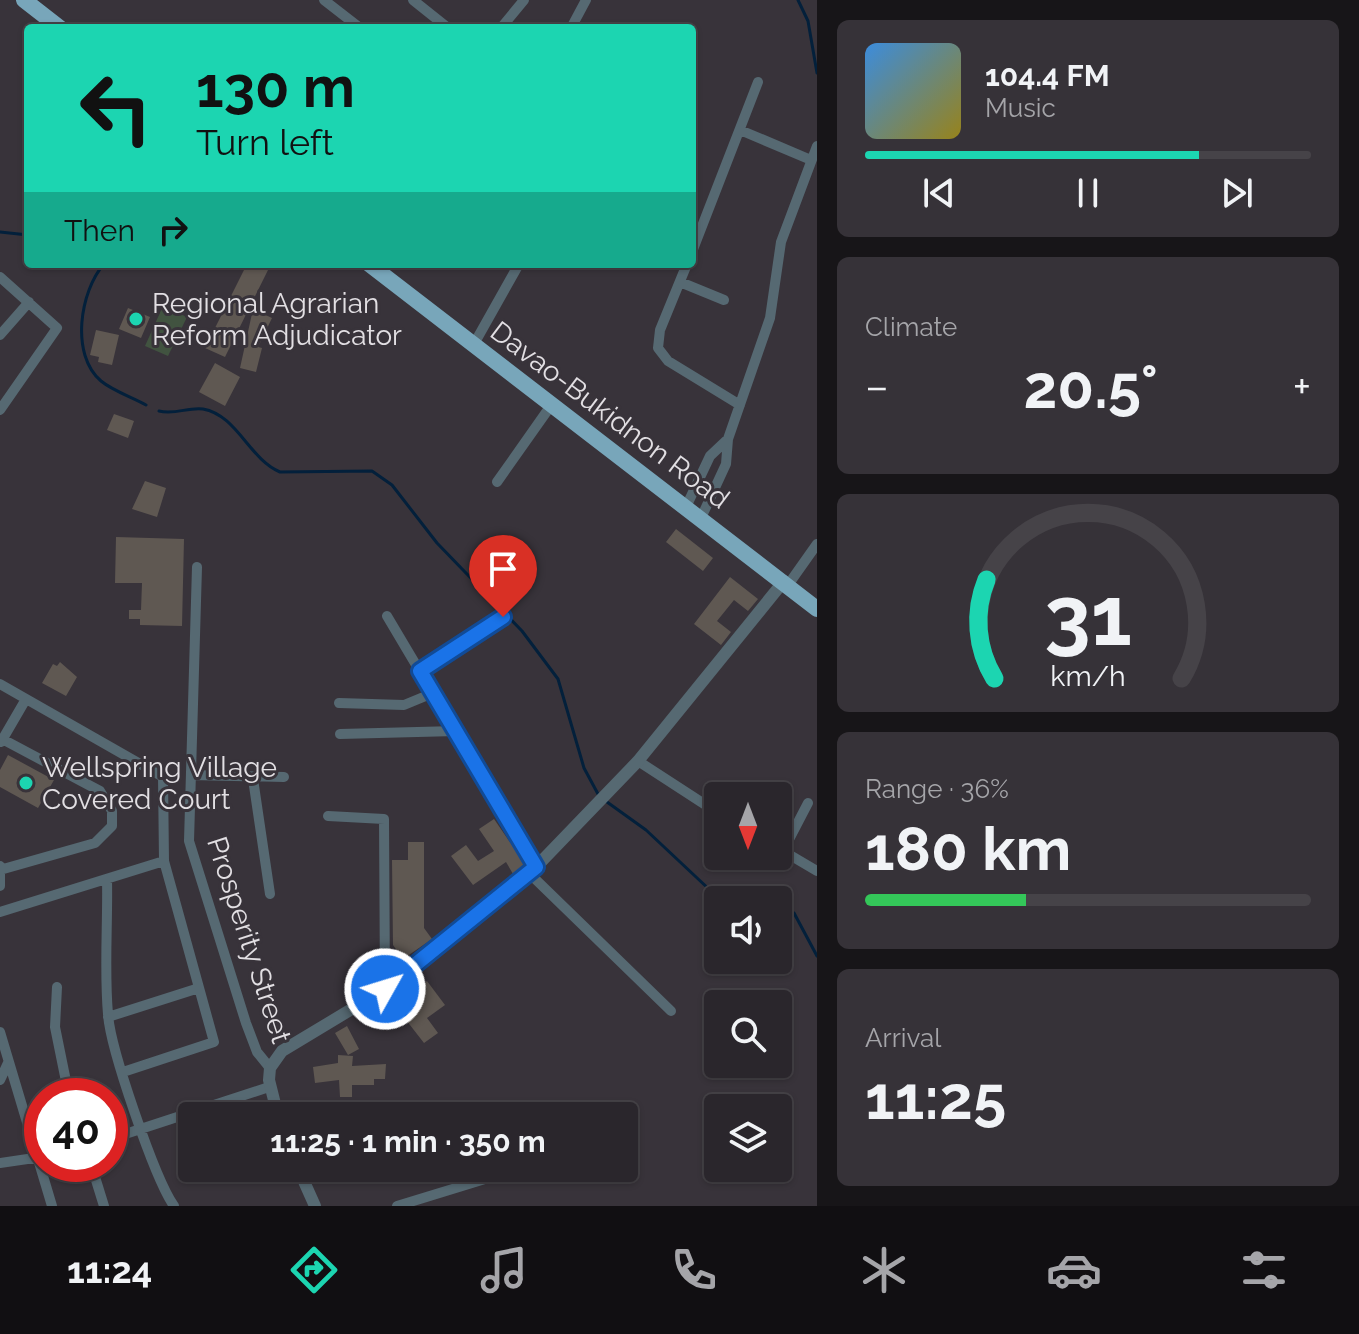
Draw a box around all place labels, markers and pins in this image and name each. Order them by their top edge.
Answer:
place label: Regional Agrarian Reform Adjudicator [152,287,402,352]
marker: Regional Agrarian Reform Adjudicator [127,310,145,328]
pin [469,535,537,617]
place label: Wellspring Village Covered Court [42,751,277,816]
marker: Wellspring Village Covered Court [17,774,35,792]

